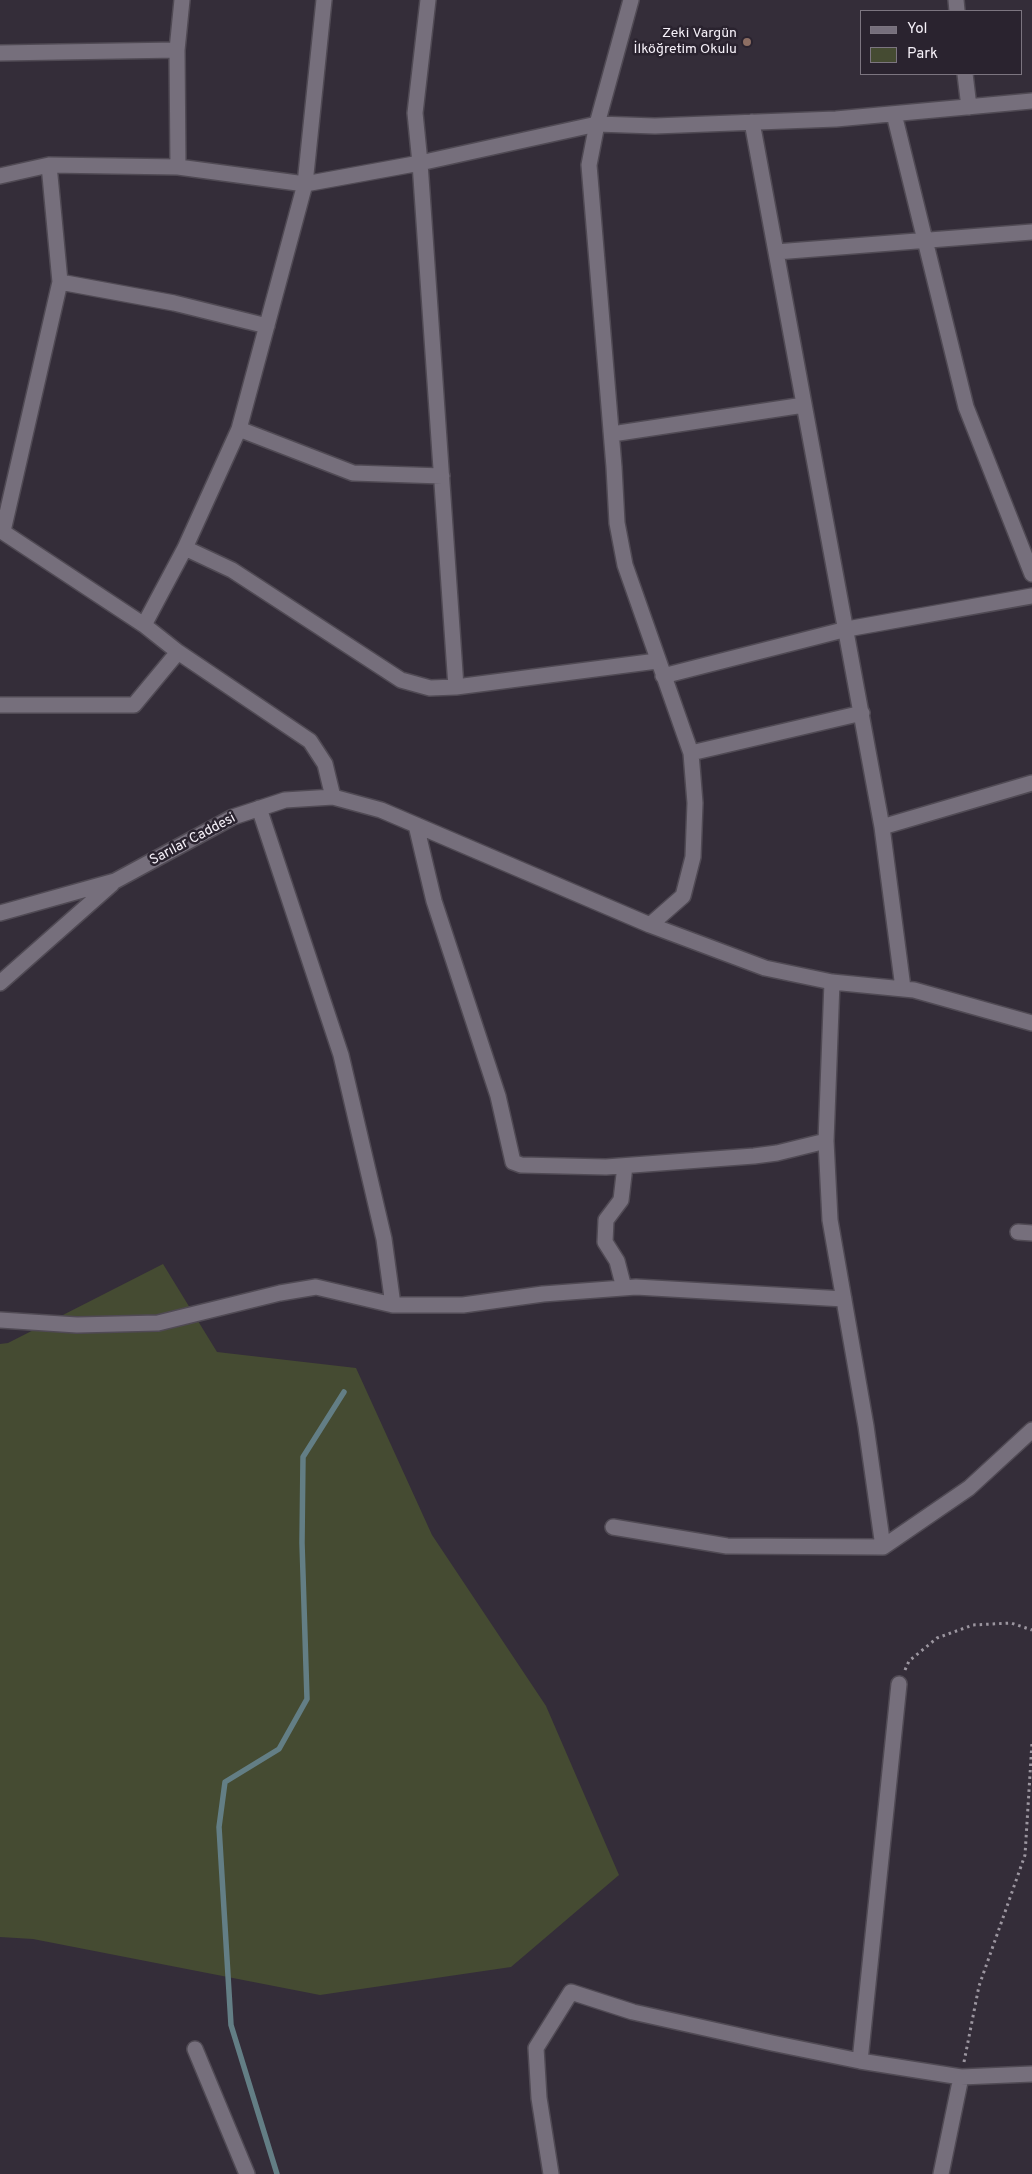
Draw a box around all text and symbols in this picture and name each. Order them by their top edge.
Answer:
legend [860,10,1022,75]
text: Yol [907,20,928,39]
place label: Zeki Vargün İlköğretim Okulu [634,26,737,58]
marker: Zeki Vargün İlköğretim Okulu [741,36,753,48]
text: Park [907,45,938,64]
street label: Sarılar Caddesi [147,810,239,870]

